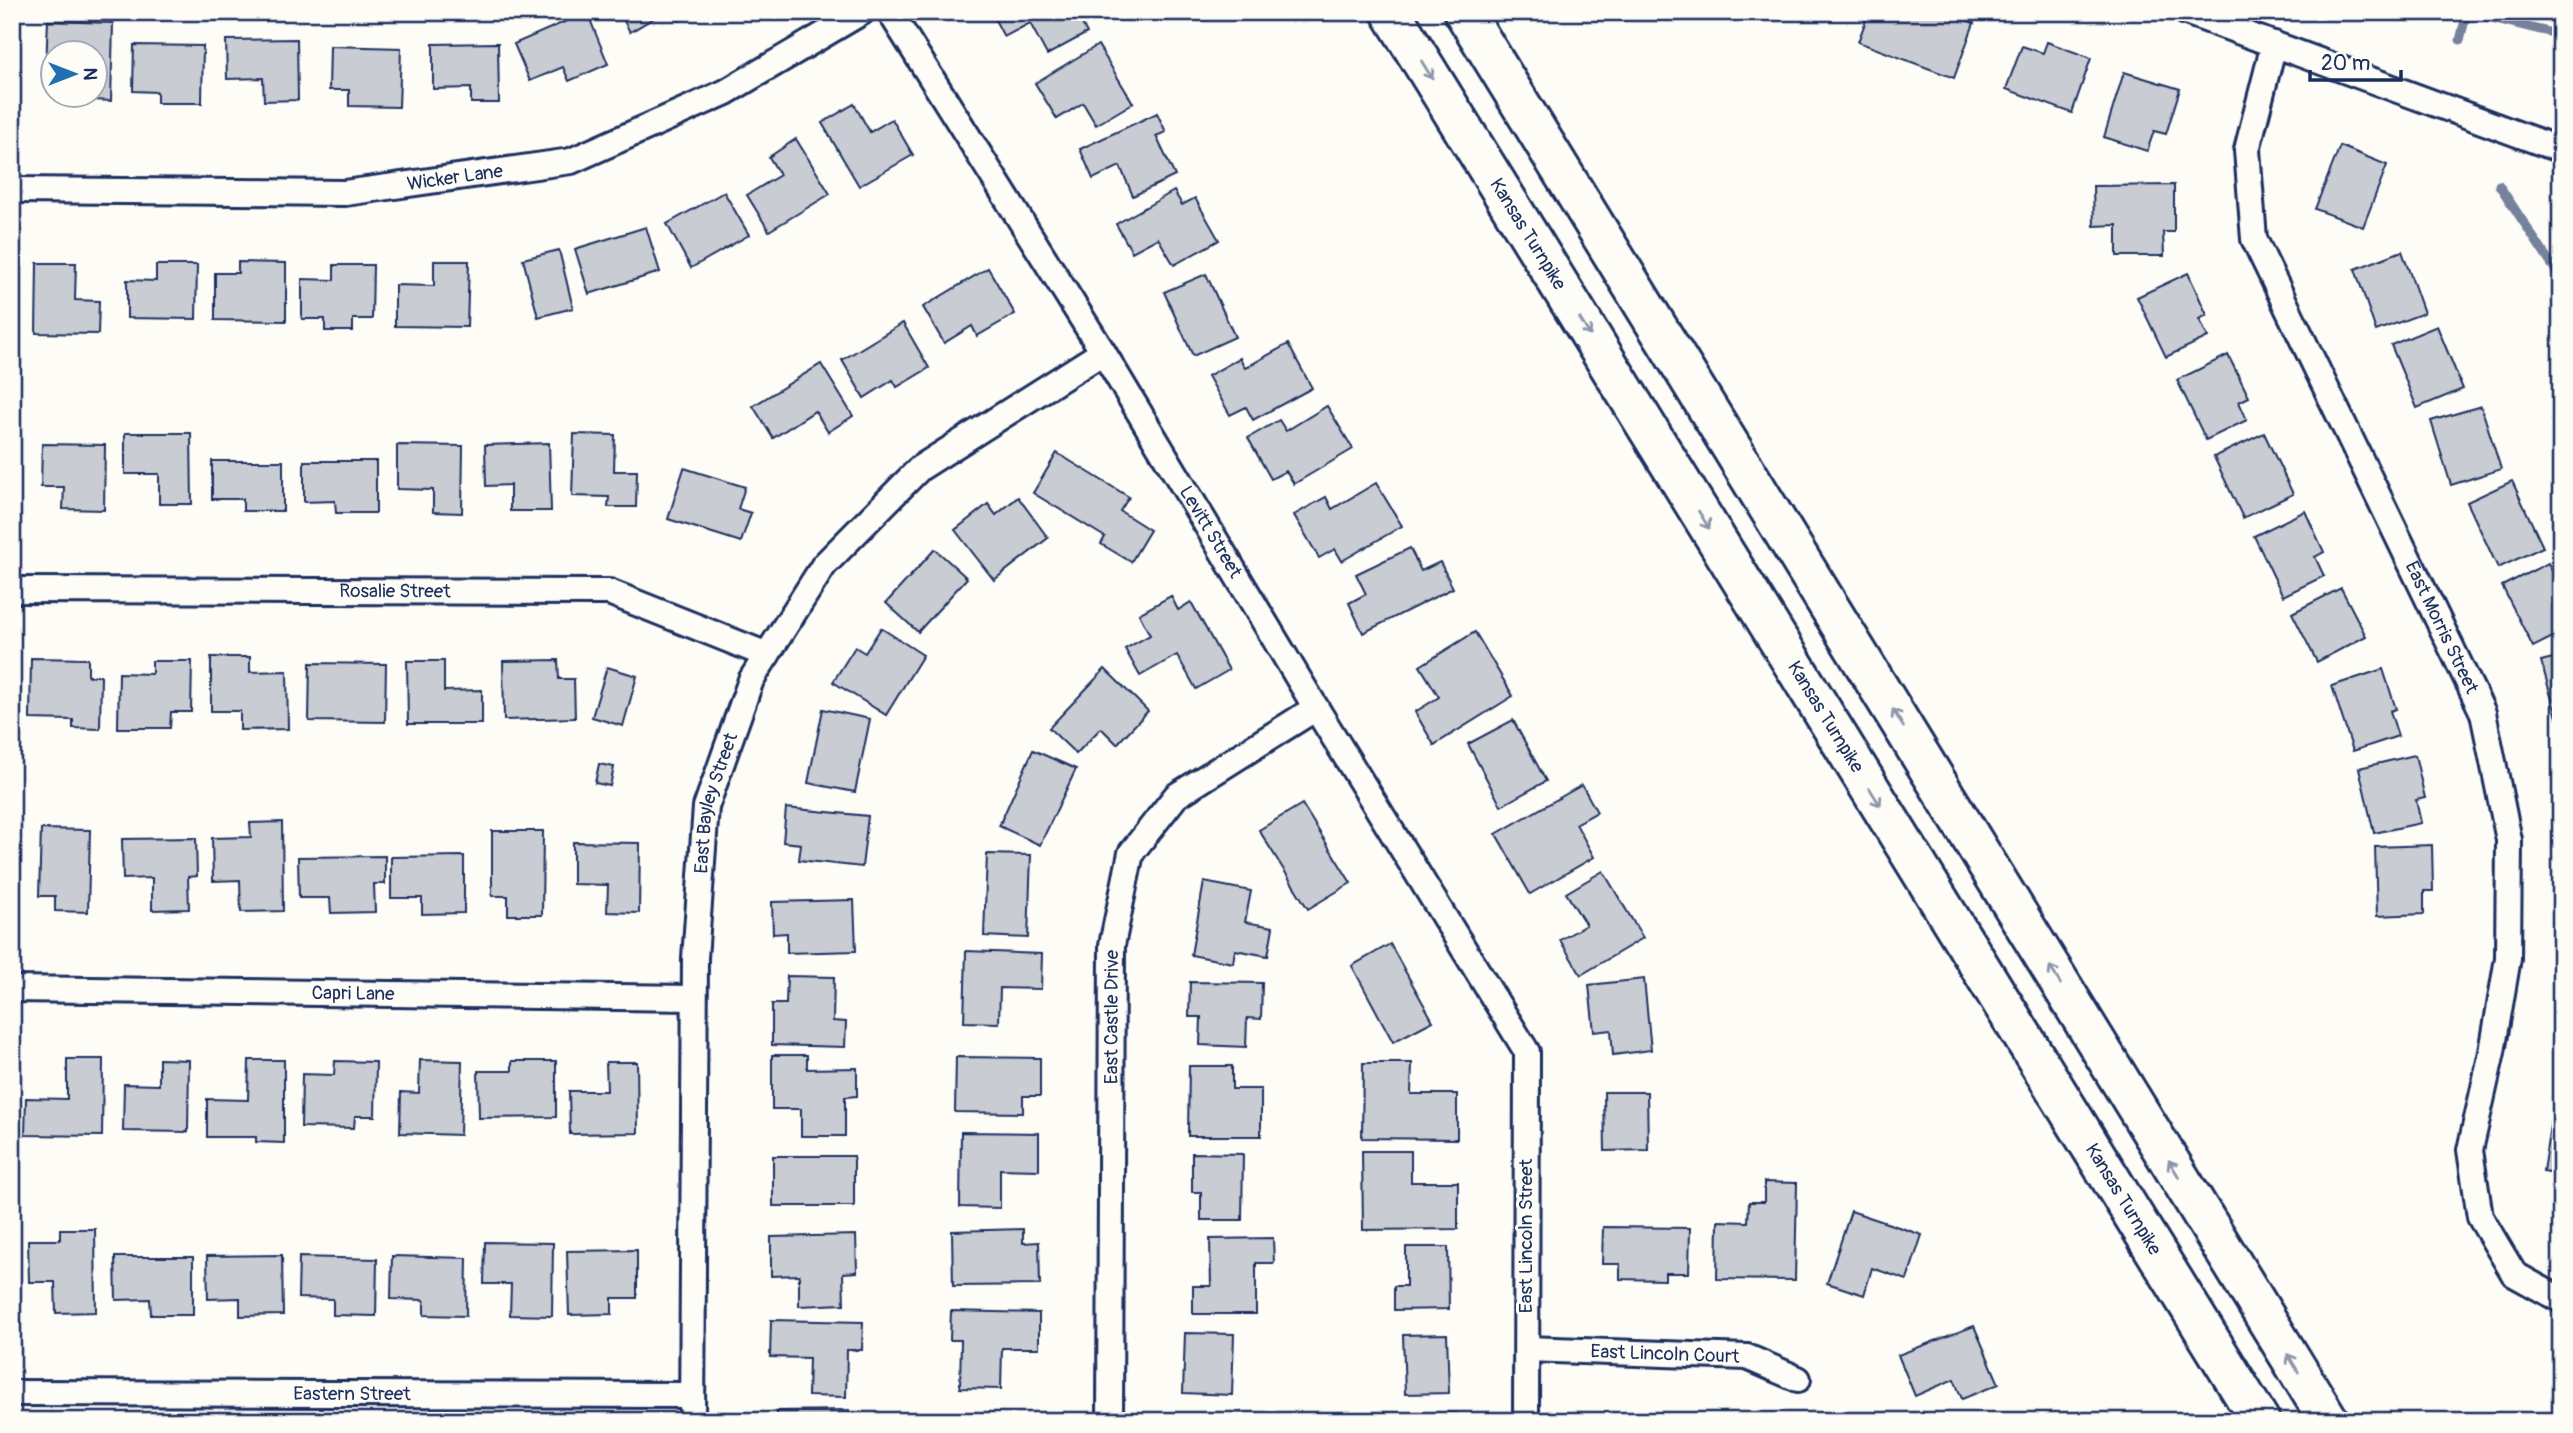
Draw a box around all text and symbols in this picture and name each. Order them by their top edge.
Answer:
north arrow [38,38,108,108]
scale bar [2310,38,2402,82]
text: 20 m [2321,50,2370,77]
one-way arrow [1421,60,1435,80]
text: N [78,68,102,81]
street label: Wicker Lane [405,159,505,196]
street label: Kansas Turnpike [1484,174,1572,295]
one-way arrow [1578,316,1592,336]
street label: Levitt Street [1174,482,1248,583]
one-way arrow [1698,510,1712,530]
street label: East Morris Street [2399,557,2484,698]
street label: Rosalie Street [339,579,451,603]
street label: Kansas Turnpike [1782,656,1869,778]
one-way arrow [1891,708,1905,728]
street label: East Bayley Street [689,729,743,874]
one-way arrow [1869,787,1883,807]
street label: East Castle Drive [1099,949,1124,1084]
one-way arrow [2048,965,2062,985]
street label: Capri Lane [311,981,395,1006]
street label: Kansas Turnpike [2080,1139,2167,1260]
street label: East Lincoln Street [1514,1158,1538,1313]
one-way arrow [2167,1159,2181,1179]
street label: East Lincoln Court [1590,1339,1740,1369]
one-way arrow [2286,1353,2300,1373]
street label: Eastern Street [293,1382,411,1406]

